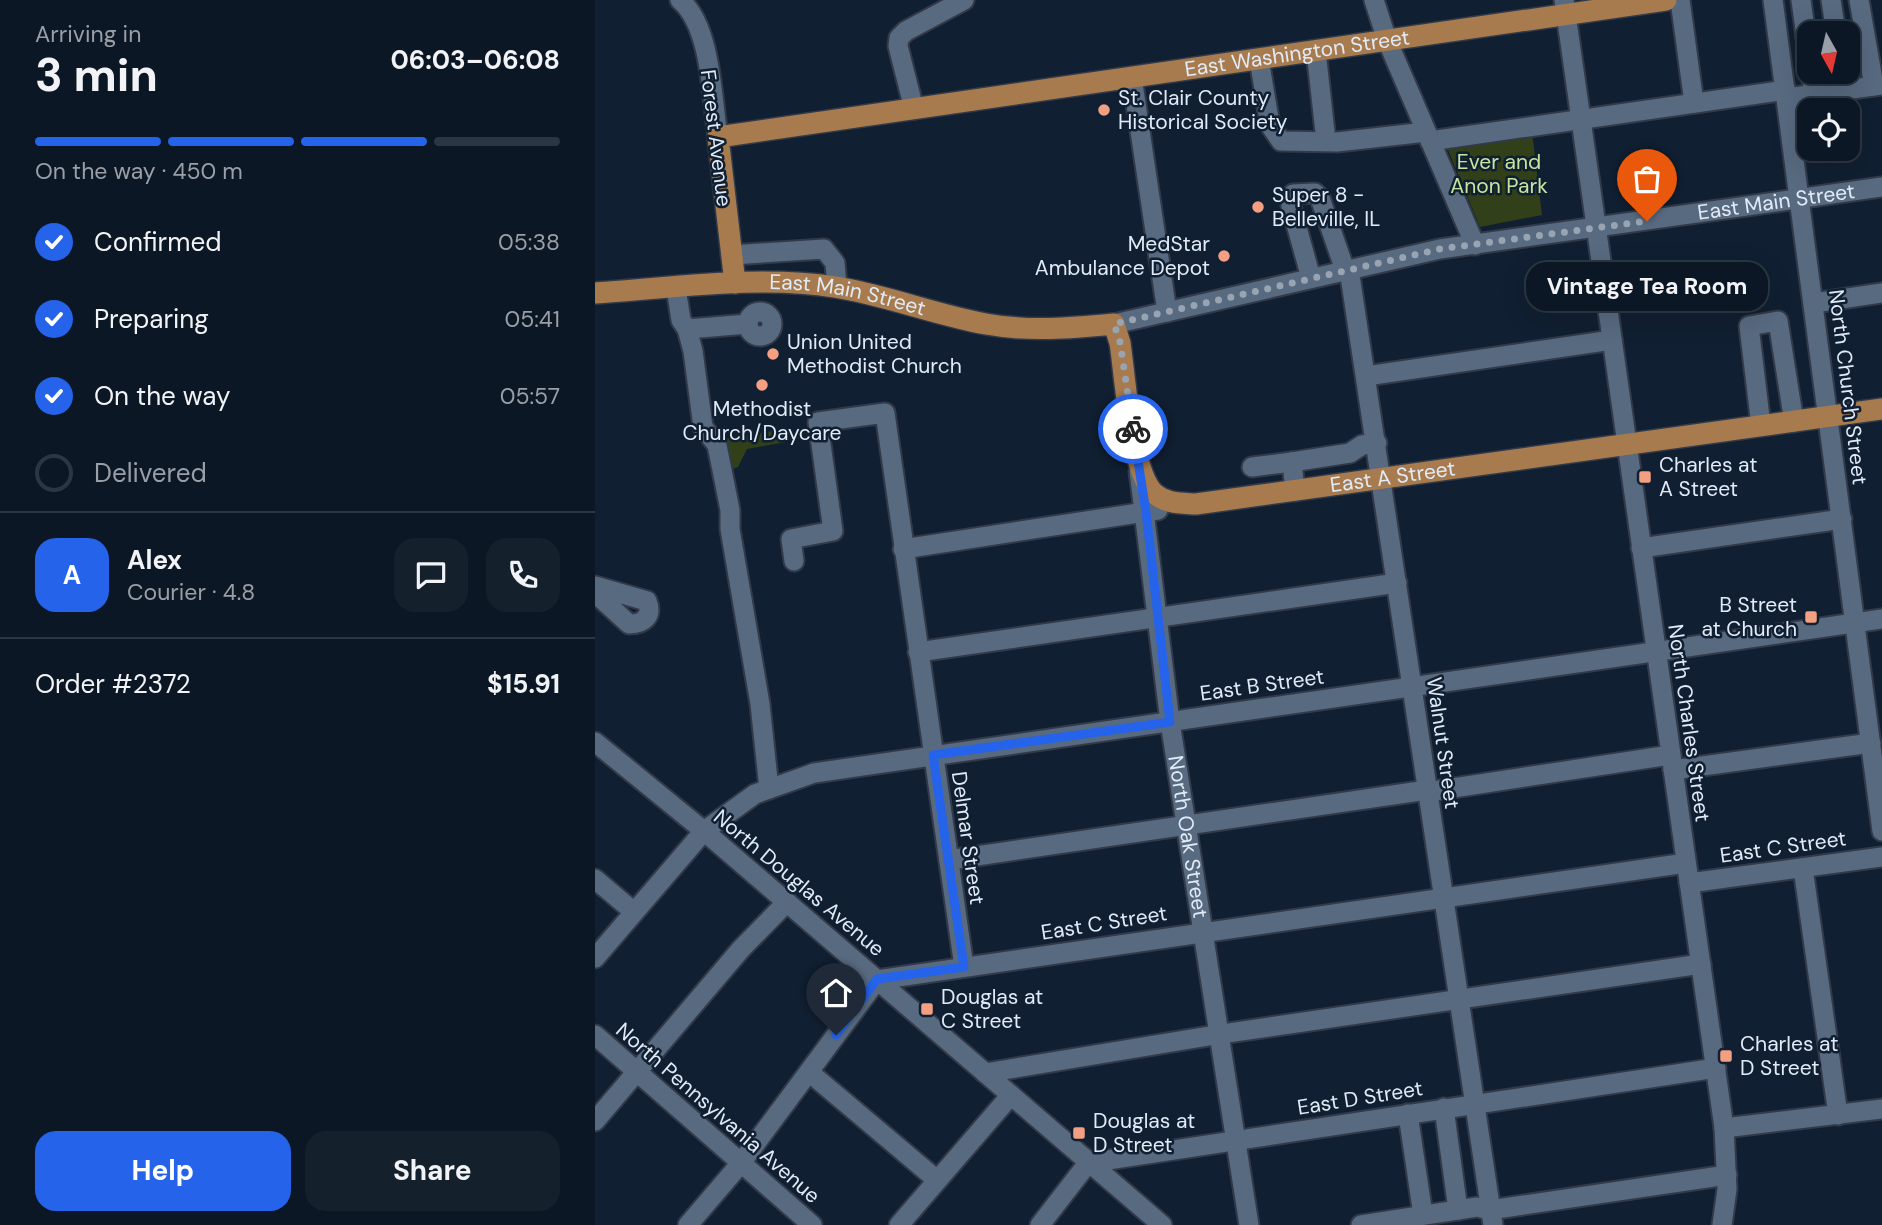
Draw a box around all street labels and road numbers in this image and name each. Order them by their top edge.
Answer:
street label: East Washington Street [1183,23,1411,83]
street label: Forest Avenue [694,68,738,208]
street label: East Main Street [1696,177,1857,227]
street label: East Main Street [769,268,929,323]
street label: North Church Street [1822,288,1874,486]
street label: East A Street [1328,454,1457,499]
street label: North Charles Street [1661,622,1717,824]
street label: East B Street [1198,662,1326,708]
street label: Walnut Street [1420,675,1466,811]
street label: North Oak Street [1161,753,1215,920]
street label: Delmar Street [945,770,991,906]
street label: North Douglas Avenue [708,803,890,963]
street label: East C Street [1718,824,1848,870]
street label: East C Street [1039,899,1169,947]
street label: North Pennsylvania Avenue [610,1016,826,1210]
street label: East D Street [1295,1074,1425,1122]

